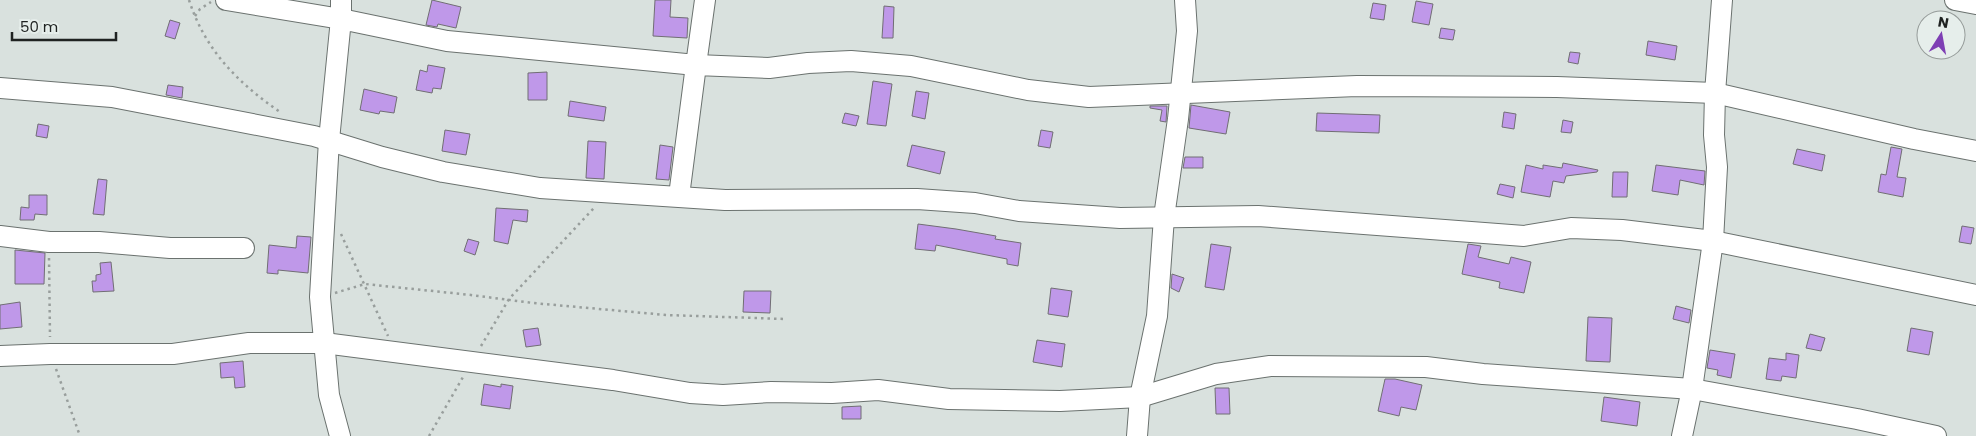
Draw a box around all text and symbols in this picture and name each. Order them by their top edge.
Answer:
scale bar [12,10,116,42]
north arrow [1916,10,1966,60]
text: N [1936,11,1951,33]
text: 50 m [20,16,58,37]

